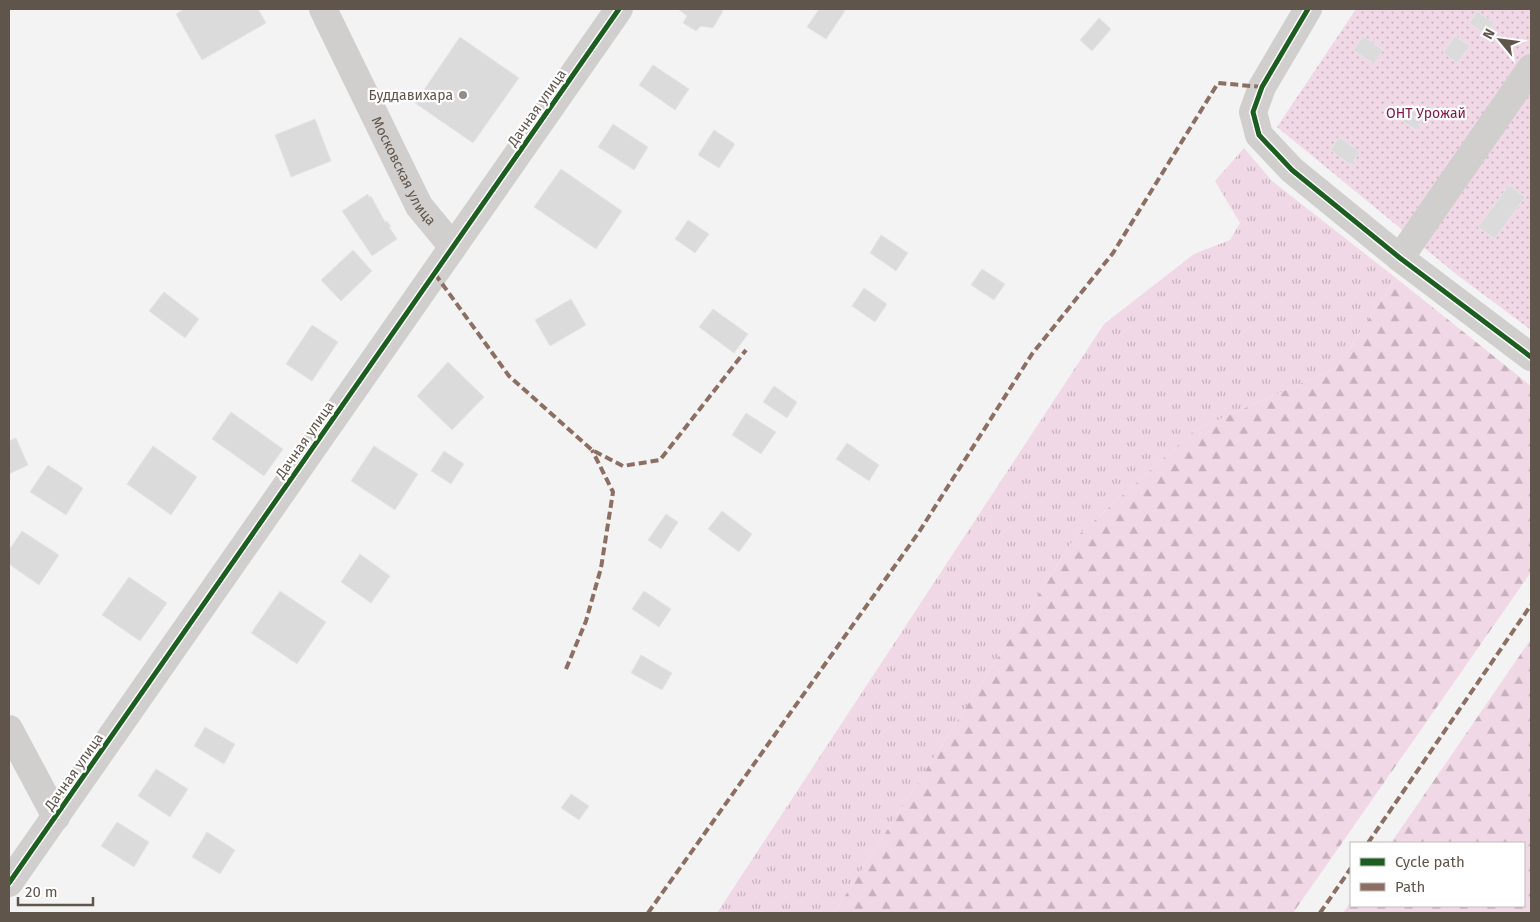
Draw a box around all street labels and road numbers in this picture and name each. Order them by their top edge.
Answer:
street label: Дачная улица [504,66,570,151]
street label: Московская улица [368,114,440,229]
street label: Дачная улица [272,398,338,483]
street label: Дачная улица [41,730,107,815]

